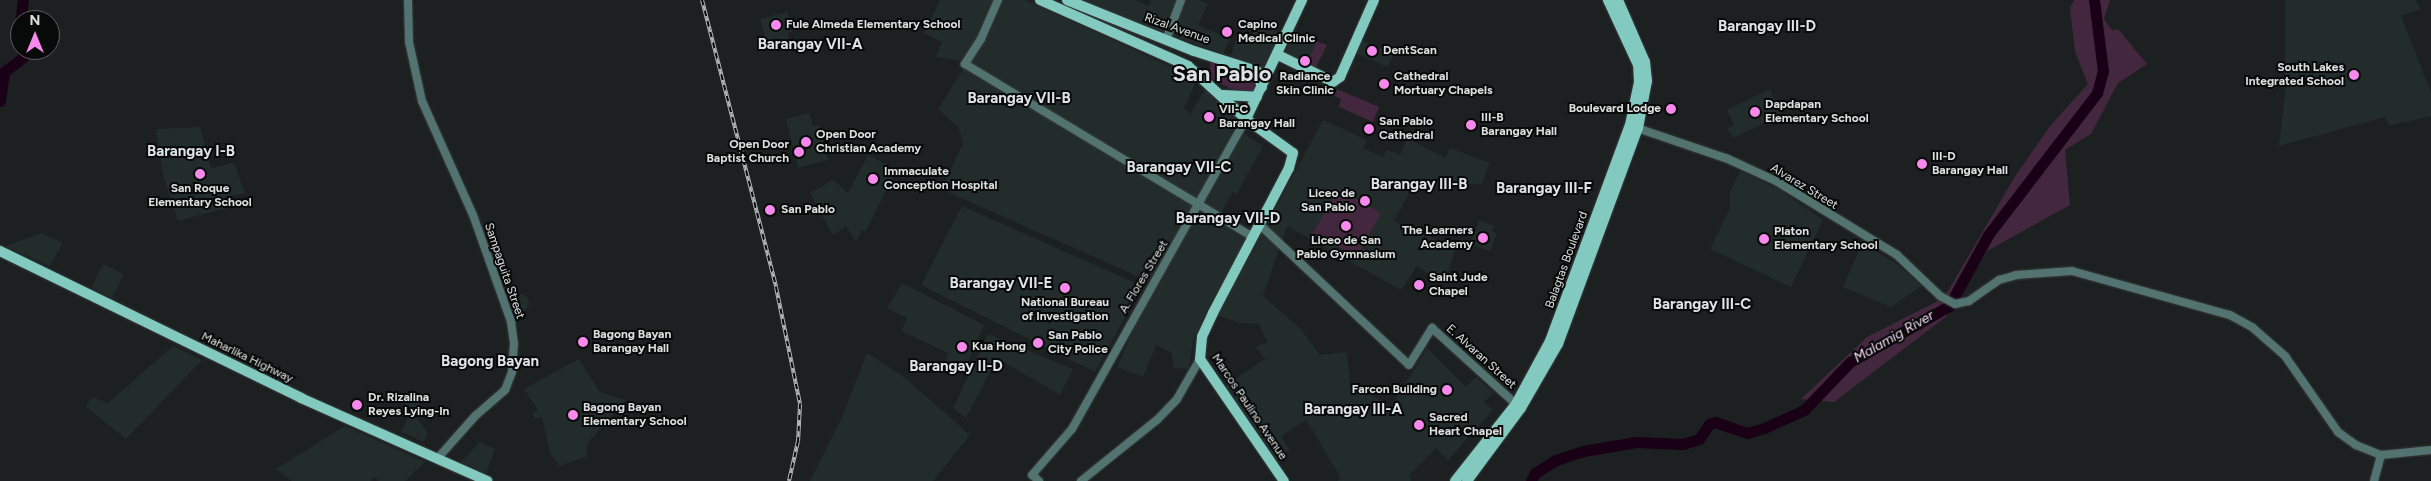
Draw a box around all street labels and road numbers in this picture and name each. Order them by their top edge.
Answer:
street label: Rizal Avenue [1142,11,1212,47]
street label: Alvarez Street [1768,161,1840,213]
street label: Balagtas Boulevard [1543,210,1591,310]
street label: Sampaguita Street [481,221,527,321]
street label: A. Flores Street [1117,238,1171,316]
street label: E. Alvaran Street [1443,322,1519,392]
street label: Maharlika Highway [199,330,295,386]
street label: Marcos Paulino Avenue [1208,351,1290,463]

